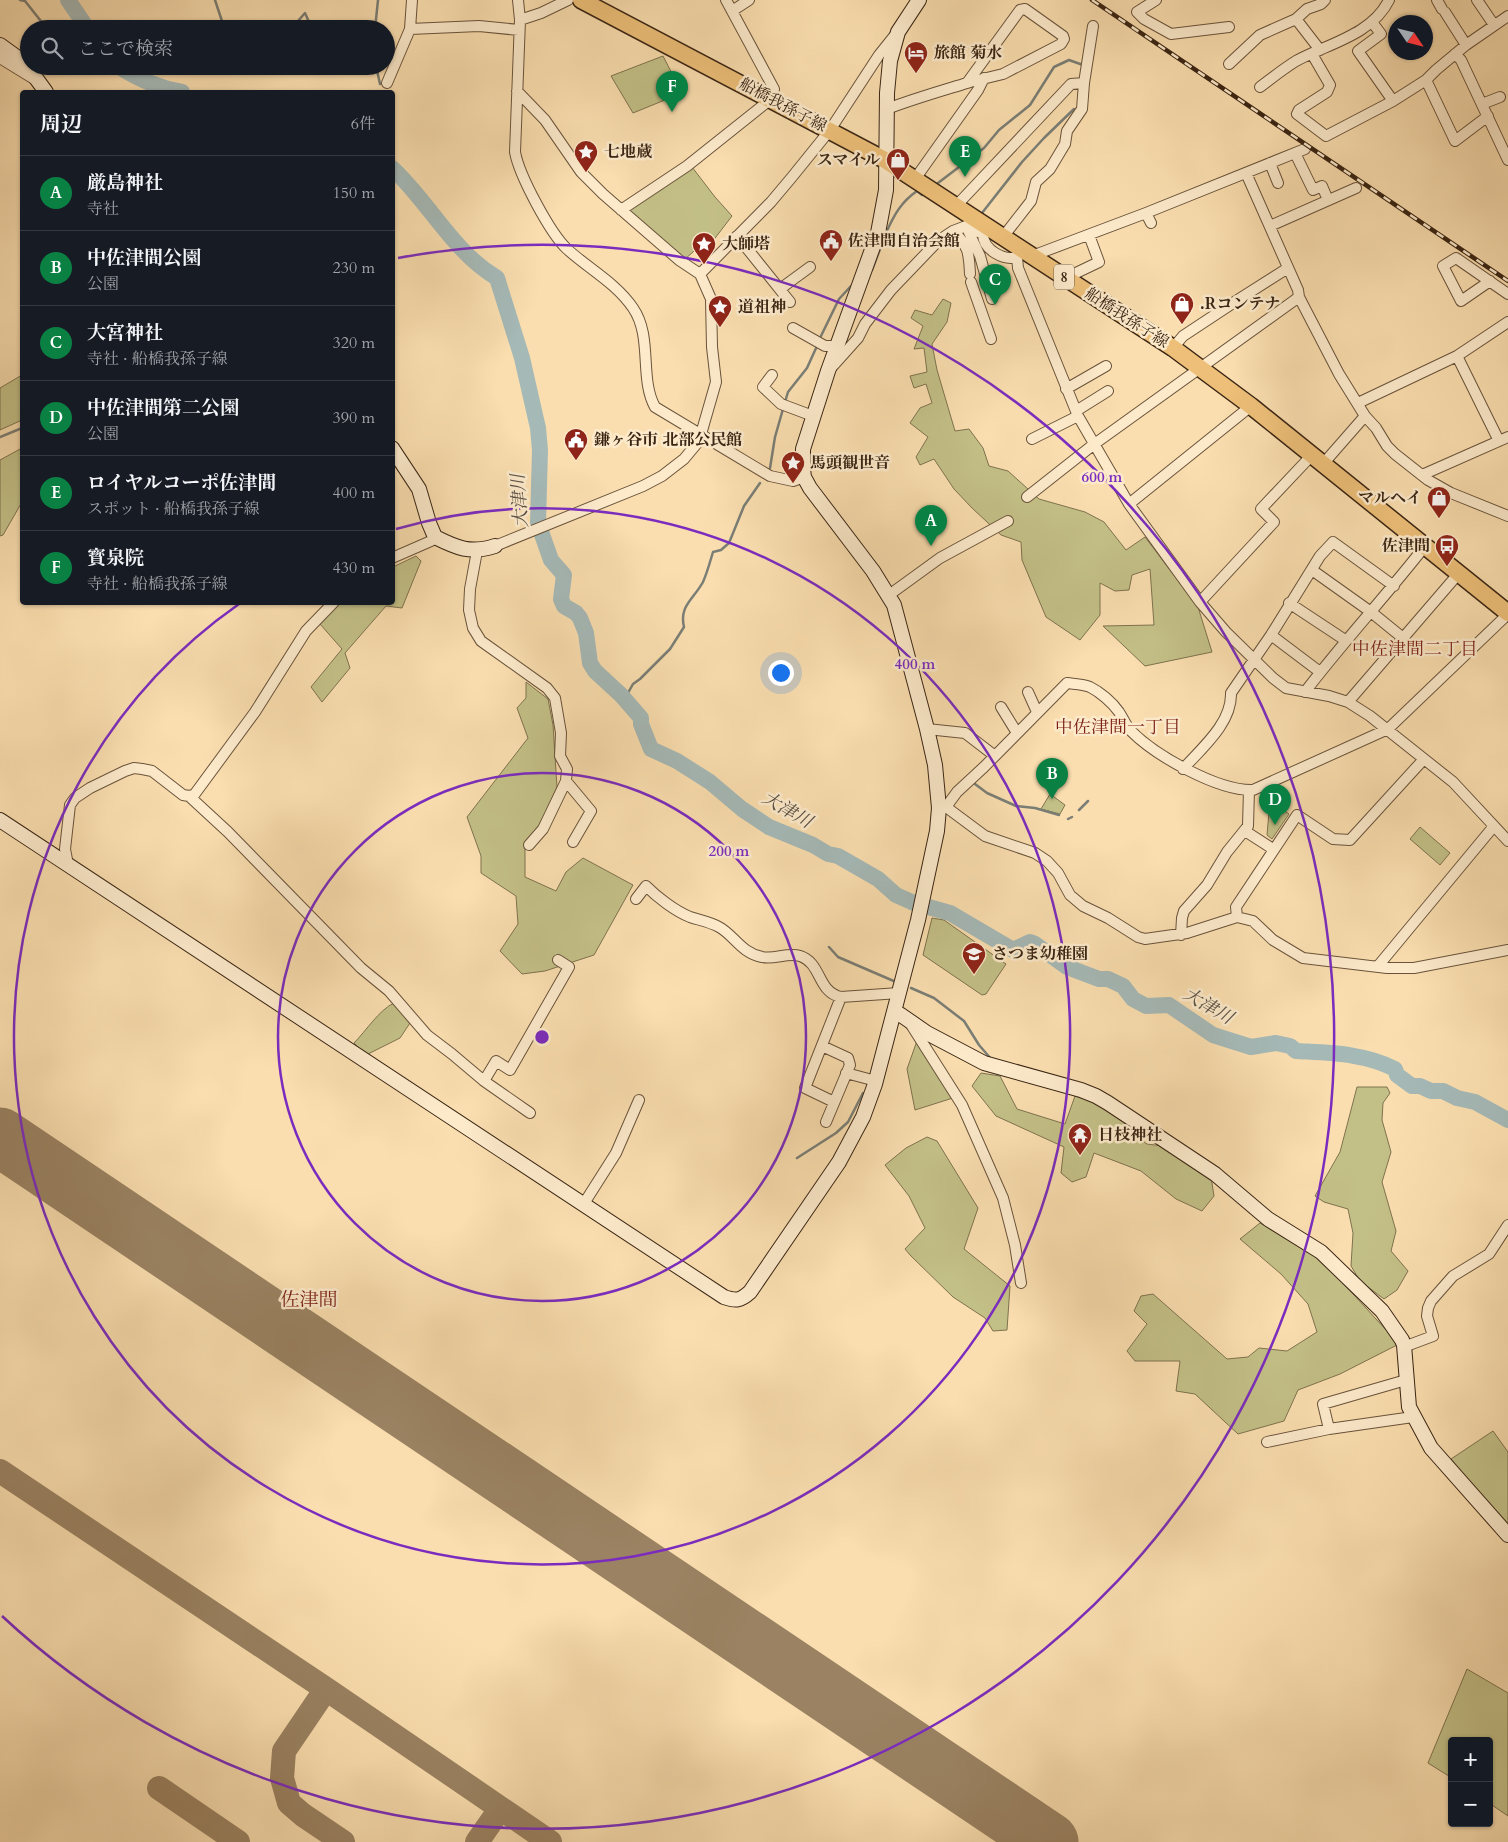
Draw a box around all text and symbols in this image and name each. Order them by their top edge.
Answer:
north arrow [1388,15,1433,60]
search box [20,20,395,75]
icon: search [38,34,66,62]
text: ここで検索 [78,36,173,62]
hotel icon: 旅館 菊水 [903,40,929,74]
place label: 旅館 菊水 [934,42,1002,64]
pin: F [656,71,688,112]
street label: 船橋我孫子線 [735,73,831,137]
text: 周辺 [40,110,82,139]
text: 6件 [351,113,375,135]
pin: E [949,136,981,177]
place icon: 七地蔵 [573,139,599,173]
place label: 七地蔵 [604,141,652,163]
shop icon: スマイル [885,147,911,181]
place label: スマイル [817,149,880,171]
text: 厳島神社 [87,170,163,196]
text: A [50,182,62,204]
text: 150 m [333,182,375,204]
text: 寺社 [87,198,119,220]
public building icon: 佐津間自治会館 [818,228,844,262]
place label: 佐津間自治会館 [848,230,960,252]
place icon: 大師塔 [691,231,717,265]
place label: 大師塔 [722,233,770,255]
text: 中佐津間公園 [87,245,201,271]
text: B [50,257,62,279]
text: 230 m [333,257,375,279]
pin: C [979,264,1011,305]
road number: 8 [1054,264,1074,290]
text: 公園 [87,273,119,295]
street label: 船橋我孫子線 [1081,283,1173,353]
shop icon: .Rコンテナ [1169,291,1195,325]
place label: .Rコンテナ [1200,293,1280,315]
place icon: 道祖神 [707,294,733,328]
place label: 道祖神 [738,296,786,318]
text: 大宮神社 [87,320,163,346]
text: C [50,332,62,354]
text: 320 m [333,332,375,354]
text: 寺社 · 船橋我孫子線 [87,348,228,370]
text: 中佐津間第二公園 [87,395,239,421]
text: D [49,407,63,429]
text: 390 m [333,407,375,429]
text: 公園 [87,423,119,445]
public building icon: 鎌ヶ谷市 北部公民館 [563,427,589,461]
place label: 鎌ヶ谷市 北部公民館 [594,429,742,451]
place icon: 馬頭観世音 [780,450,806,484]
place label: 馬頭観世音 [810,452,890,474]
text: 600 m [1082,467,1123,487]
text: ロイヤルコーポ佐津間 [87,470,276,496]
water label: 大津川 [506,471,534,529]
text: E [51,482,61,504]
text: 400 m [333,482,375,504]
shop icon: マルヘイ [1426,485,1452,519]
place label: マルヘイ [1358,487,1422,509]
text: スポット · 船橋我孫子線 [87,498,260,520]
pin: A [915,505,947,546]
bus stop icon: 佐津間 [1434,533,1460,567]
place label: 佐津間 [1382,535,1430,557]
text: 寳泉院 [87,545,144,571]
text: F [51,557,61,579]
text: 430 m [333,557,375,579]
text: 寺社 · 船橋我孫子線 [87,573,228,595]
district label: 中佐津間二丁目 [1352,637,1478,662]
text: 400 m [895,654,936,674]
your location [768,660,794,686]
district label: 中佐津間一丁目 [1055,715,1181,740]
pin: B [1036,758,1068,799]
pin: D [1259,784,1291,825]
water label: 大津川 [757,786,818,835]
text: 200 m [709,841,750,861]
school or university icon: さつま幼稚園 [961,941,987,975]
place label: さつま幼稚園 [992,943,1088,965]
water label: 大津川 [1178,982,1239,1031]
centre of rings [533,1028,551,1046]
temple icon: 日枝神社 [1067,1122,1093,1156]
place label: 日枝神社 [1098,1124,1162,1146]
district label: 佐津間 [280,1287,338,1313]
map controls [1448,1737,1493,1827]
button: + [1448,1737,1493,1782]
button: − [1448,1782,1493,1827]

